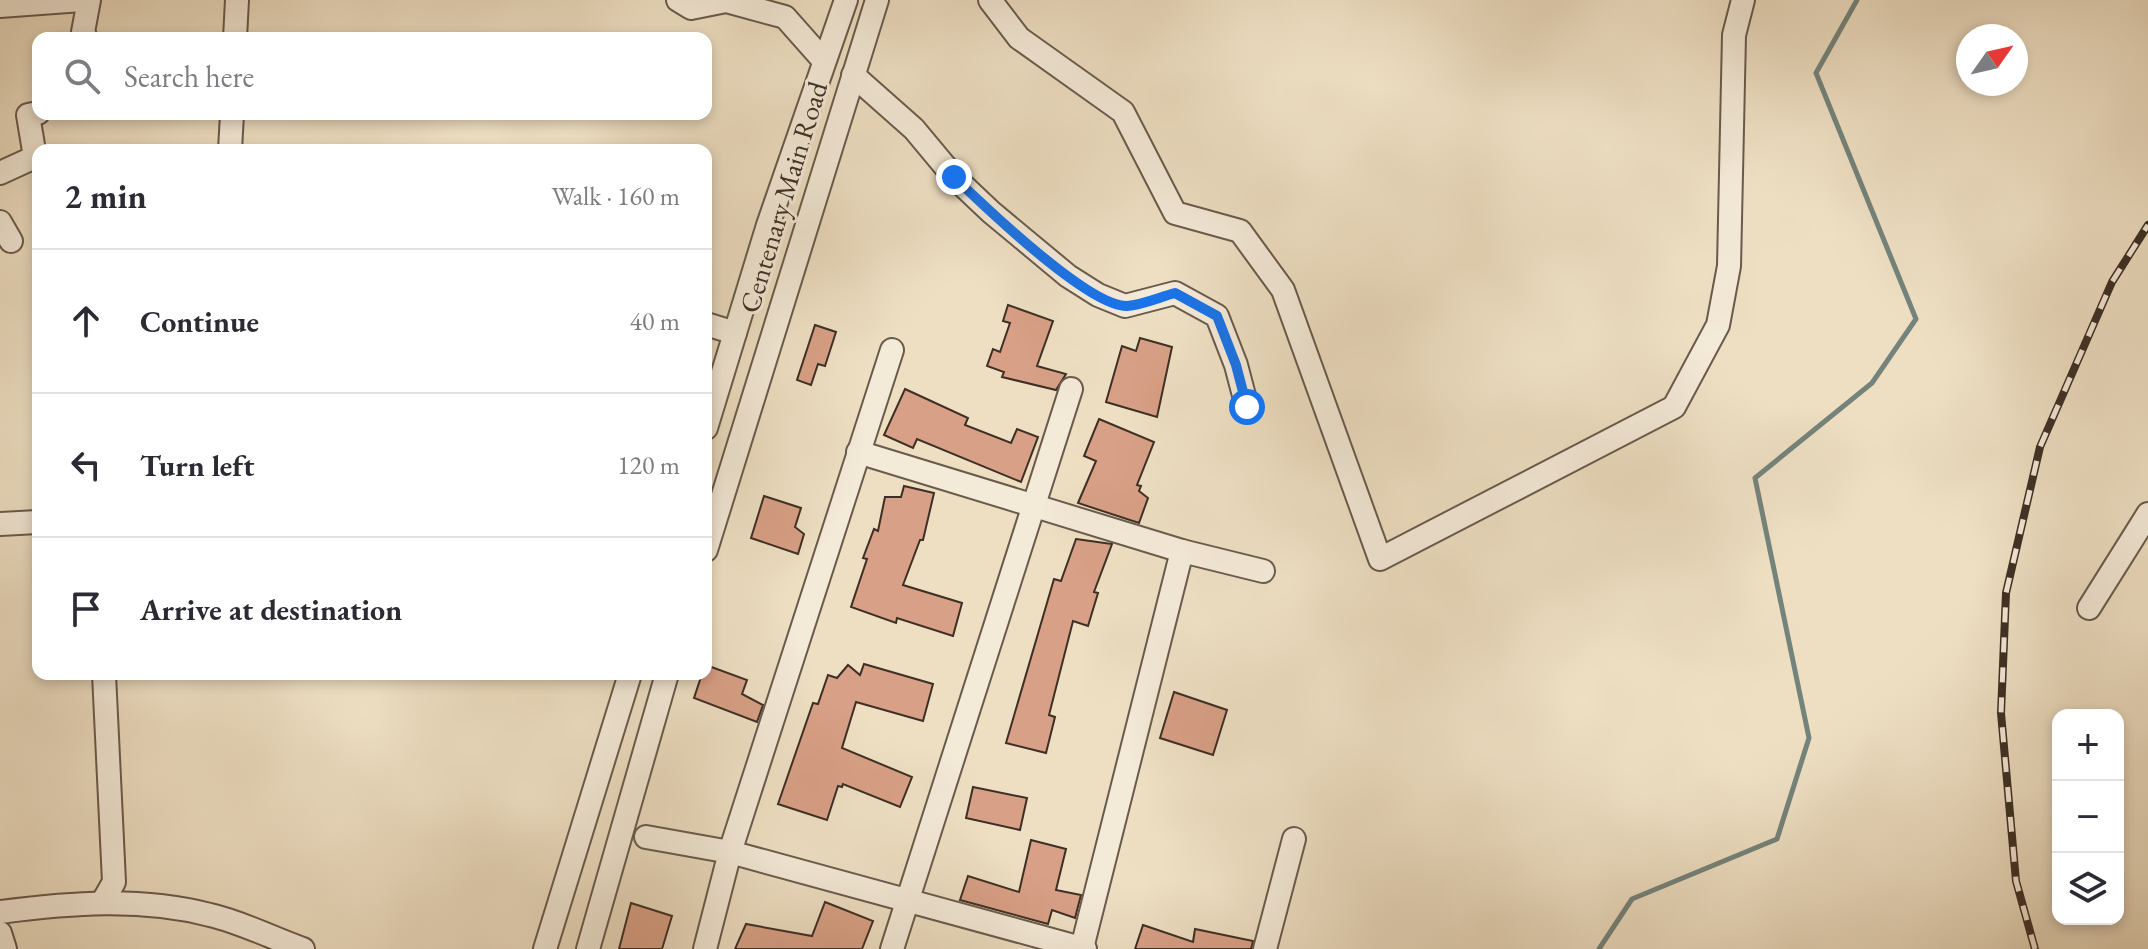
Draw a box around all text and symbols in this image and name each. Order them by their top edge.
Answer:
north arrow [1956,24,2028,96]
search box [32,32,712,120]
icon: search [60,54,104,98]
text: Search here [124,57,254,96]
street label: Centenary Main Road [731,76,836,317]
route end [936,159,972,195]
text: 2 min [64,174,147,218]
text: Walk · 160 m [552,179,680,213]
icon: ahead [64,299,108,343]
text: Continue [140,302,259,341]
text: 40 m [630,304,680,338]
route start [1229,389,1265,425]
icon: left [64,443,108,487]
text: Turn left [140,446,254,485]
text: 120 m [617,448,680,482]
icon: arrive [64,587,108,631]
text: Arrive at destination [140,590,402,629]
map controls [2052,709,2124,925]
button: + [2052,709,2124,781]
button: − [2052,781,2124,853]
button: layers [2052,853,2124,925]

